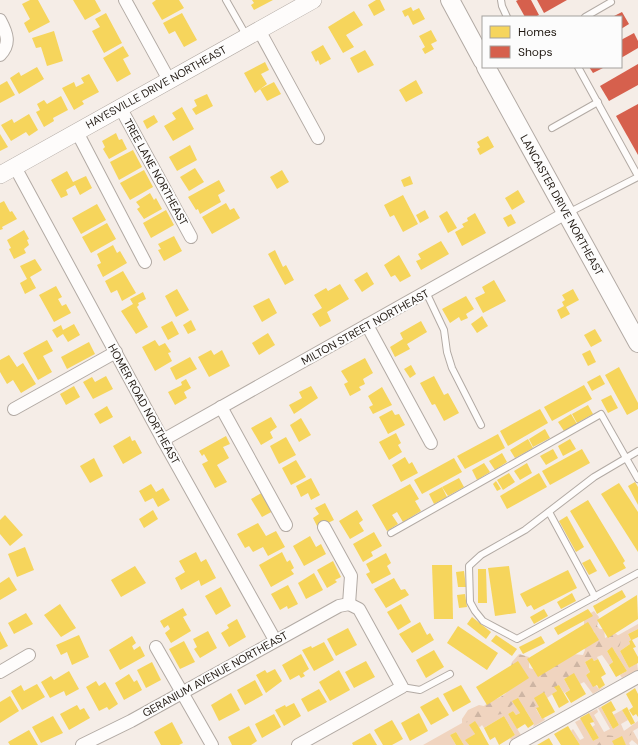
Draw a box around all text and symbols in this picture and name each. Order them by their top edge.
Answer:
legend [482,16,622,68]
text: Homes [518,24,557,40]
street label: HAYESVILLE DRIVE NORTHEAST [83,42,229,132]
text: Shops [518,44,553,60]
street label: TREE LANE NORTHEAST [121,116,191,228]
street label: LANCASTER DRIVE NORTHEAST [517,132,607,278]
street label: MILTON STREET NORTHEAST [299,286,431,368]
street label: HOMER ROAD NORTHEAST [105,341,183,467]
street label: GERANIUM AVENUE NORTHEAST [140,628,290,720]

